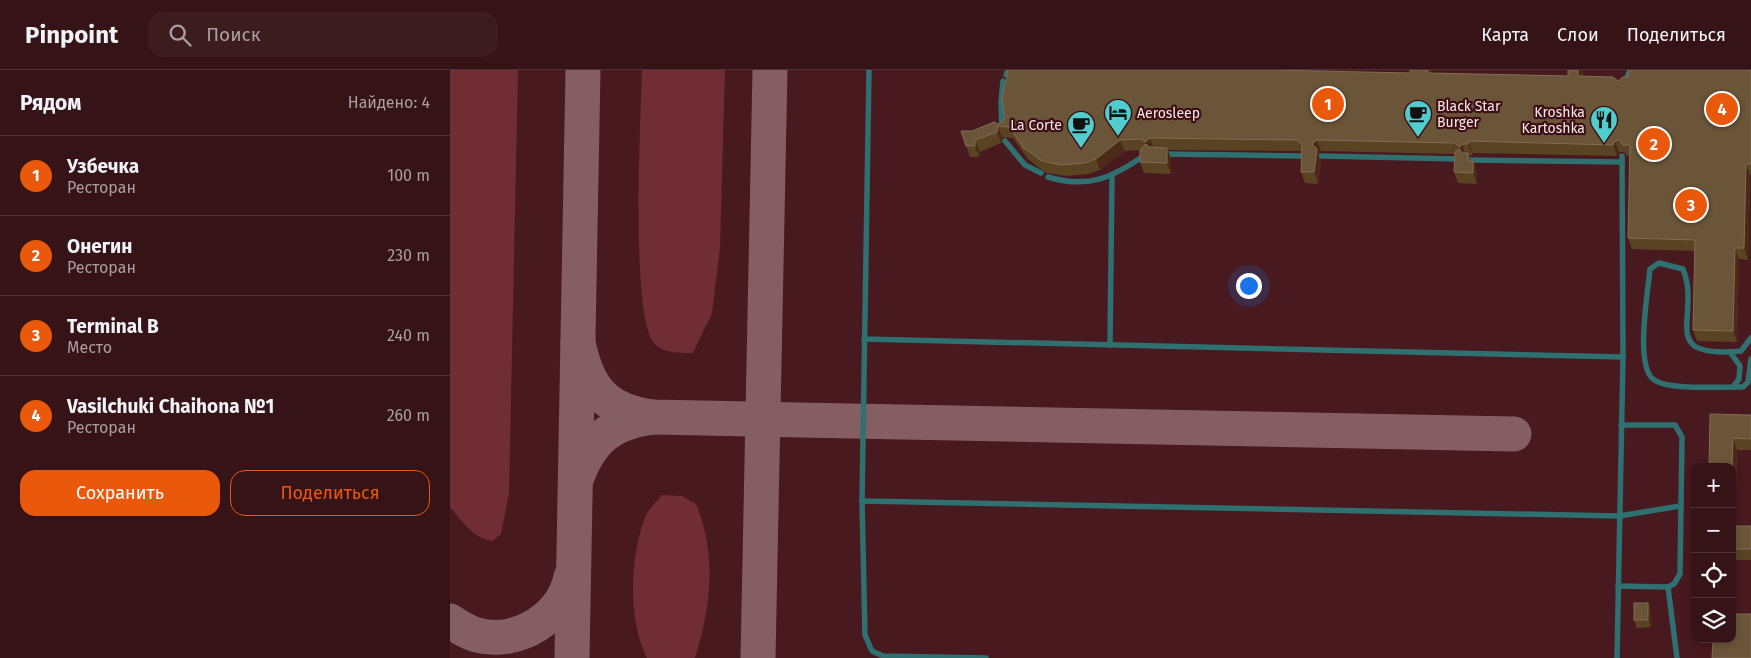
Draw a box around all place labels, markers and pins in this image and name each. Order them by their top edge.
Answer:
pin: 1 [1312,85,1344,123]
pin: 4 [1706,90,1738,128]
hotel icon: Aerosleep [1103,98,1133,137]
place label: Black Star Burger [1437,98,1501,131]
cafe icon: Black Star Burger [1403,99,1433,138]
place label: Kroshka Kartoshka [1521,104,1585,137]
place label: Aerosleep [1137,105,1200,122]
restaurant icon: Kroshka Kartoshka [1589,105,1619,144]
cafe icon: La Corte [1066,110,1096,149]
place label: La Corte [1010,117,1062,134]
pin: 2 [1638,125,1670,163]
pin: 3 [1675,186,1707,224]

